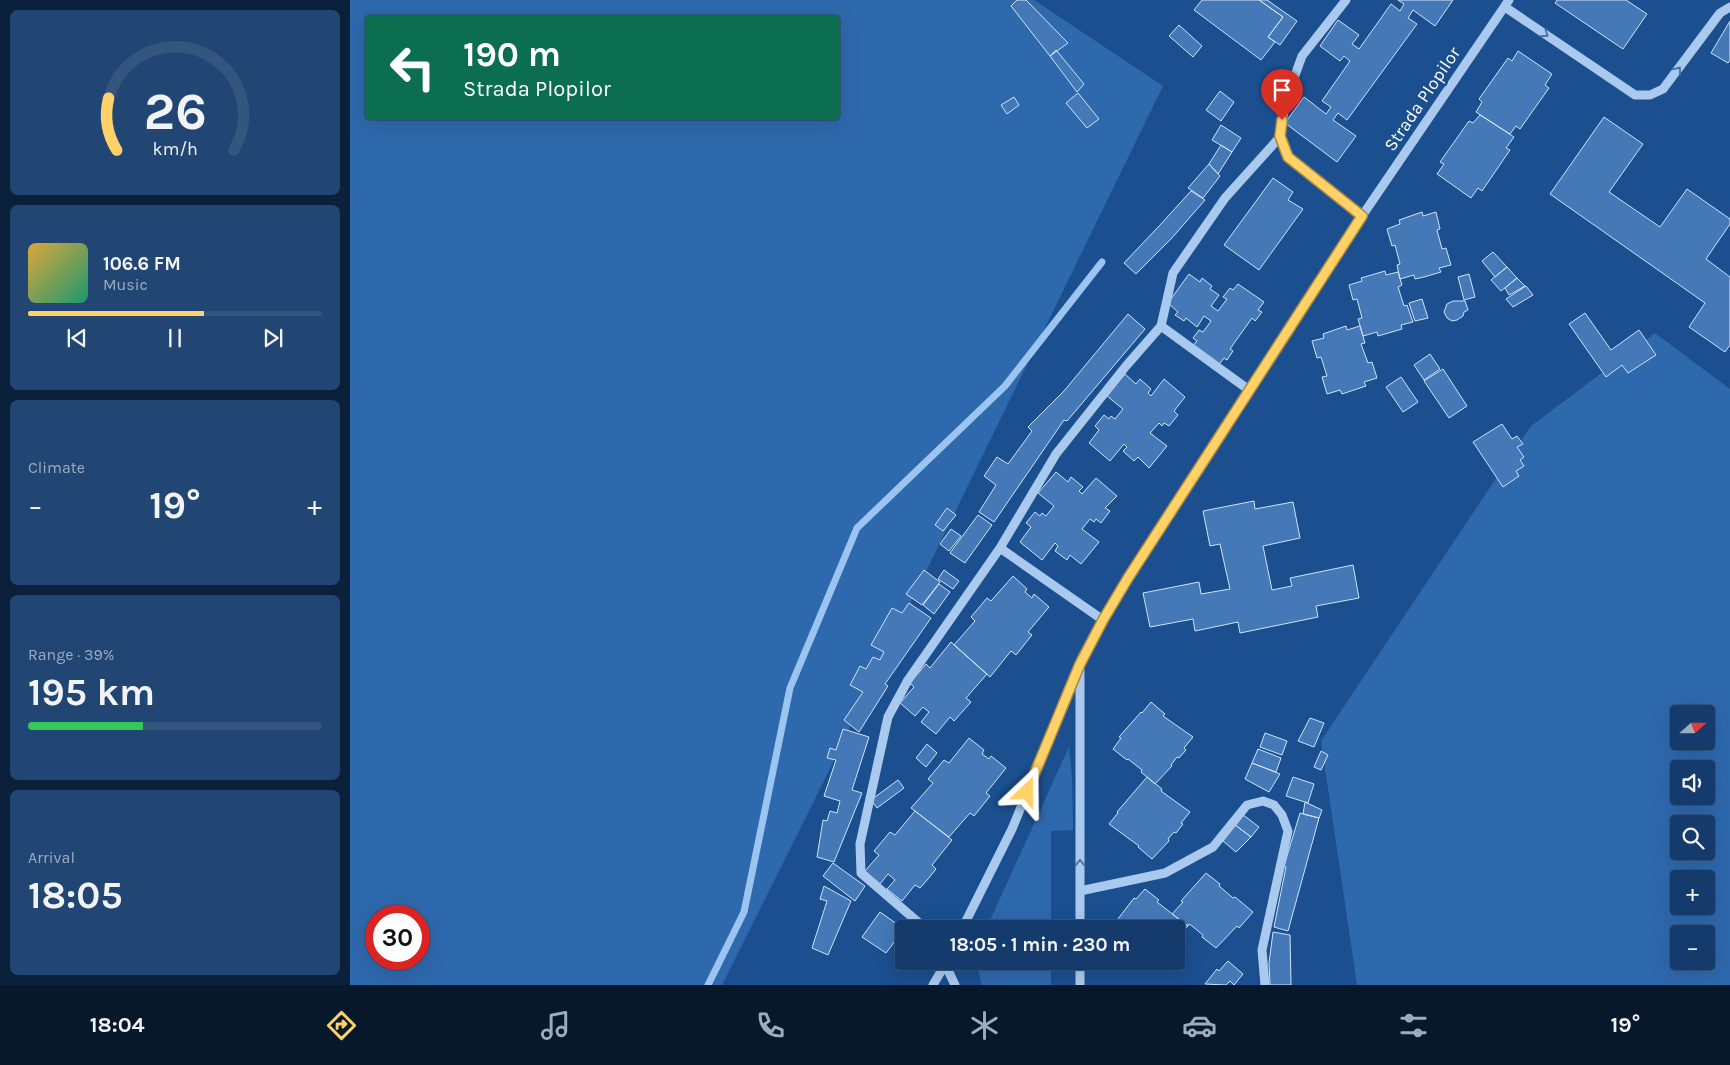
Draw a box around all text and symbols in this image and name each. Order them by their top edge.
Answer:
one-way arrow [1539,28,1549,37]
text: 190 m [463,34,561,75]
icon: left [380,35,445,100]
street label: Strada Plopilor [1379,42,1465,155]
one-way arrow [1672,66,1681,76]
pin [1261,69,1303,120]
text: Strada Plopilor [463,76,611,102]
icon: arrive [1268,76,1296,104]
text: 26 [143,81,207,142]
text: km/h [152,139,198,160]
text: 106.6 FM [103,253,181,275]
text: Music [103,275,148,294]
icon: previous [63,324,91,352]
icon: pause [161,324,189,352]
icon: next [259,324,287,352]
text: Climate [28,458,85,477]
text: 19° [149,483,201,528]
text: − [28,489,43,522]
text: + [307,489,322,522]
text: Range · 39% [28,645,114,664]
text: 195 km [28,670,155,715]
north arrow [1670,705,1715,750]
map controls [1670,705,1715,970]
button: sound [1670,760,1715,805]
position arrow [1000,765,1052,817]
button: search [1670,815,1715,860]
text: Arrival [28,848,75,867]
one-way arrow [1075,858,1085,866]
button: + [1670,870,1715,915]
text: 18:05 [28,873,123,918]
speed limit sign: 30 [365,905,430,970]
button: − [1670,925,1715,970]
text: 18:05 · 1 min · 230 m [950,934,1130,956]
icon: directions [324,1008,359,1043]
icon: music [538,1008,573,1043]
icon: phone [753,1008,788,1043]
icon: climate [967,1008,1002,1043]
icon: car [1182,1008,1217,1043]
icon: filters [1396,1008,1431,1043]
text: 18:04 [90,1012,145,1038]
text: 19° [1610,1012,1640,1038]

